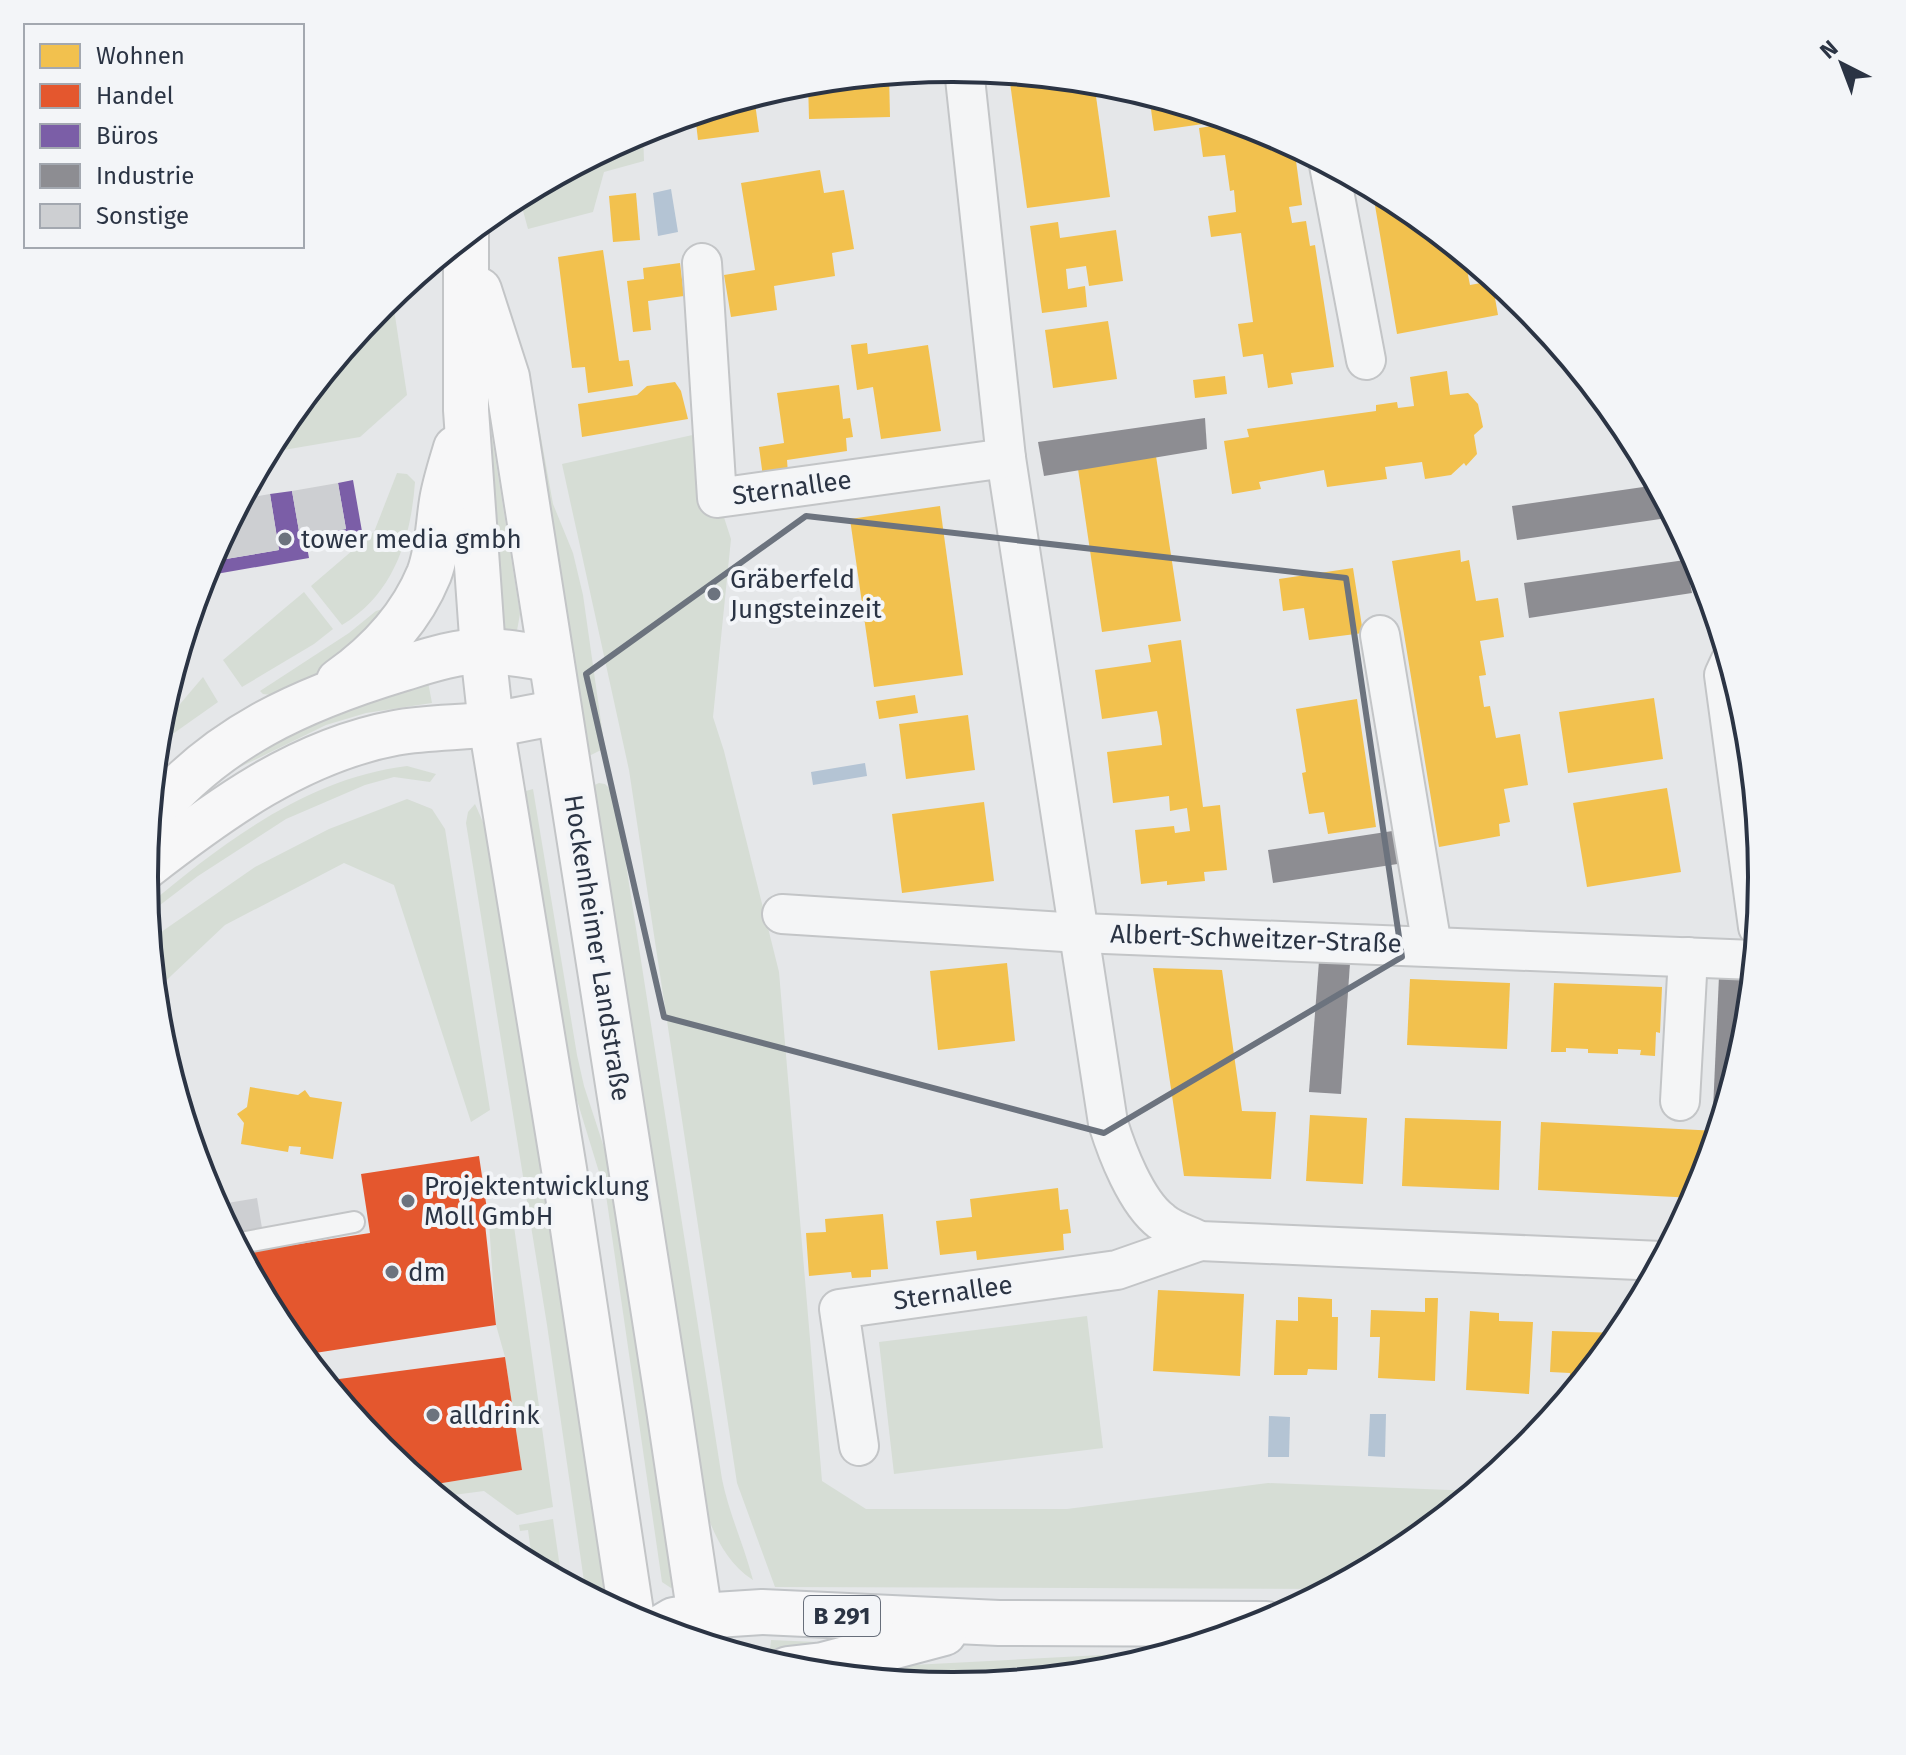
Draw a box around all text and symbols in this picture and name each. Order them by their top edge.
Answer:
legend [24,24,304,248]
north arrow [1802,24,1882,104]
text: N [1814,35,1843,64]
text: Wohnen [96,42,185,70]
text: Handel [96,82,174,110]
text: Büros [96,122,158,150]
text: Industrie [96,162,194,190]
text: Sonstige [96,202,189,230]
street label: Sternallee [730,464,854,512]
place label: tower media gmbh [301,524,522,555]
marker: tower media gmbh [276,530,294,548]
place label: Gräberfeld Jungsteinzeit [730,564,882,625]
marker: Gräberfeld Jungsteinzeit [705,585,723,603]
street label: Hockenheimer Landstraße [557,793,637,1103]
street label: Albert-Schweitzer-Straße [1110,918,1402,960]
place label: Projektentwicklung Moll GmbH [424,1171,649,1232]
marker: Projektentwicklung Moll GmbH [399,1192,417,1210]
place label: dm [408,1257,446,1288]
marker: dm [383,1263,401,1281]
street label: Sternallee [891,1269,1015,1317]
place label: alldrink [449,1400,540,1431]
marker: alldrink [424,1406,442,1424]
road number: B 291 [804,1596,880,1636]

